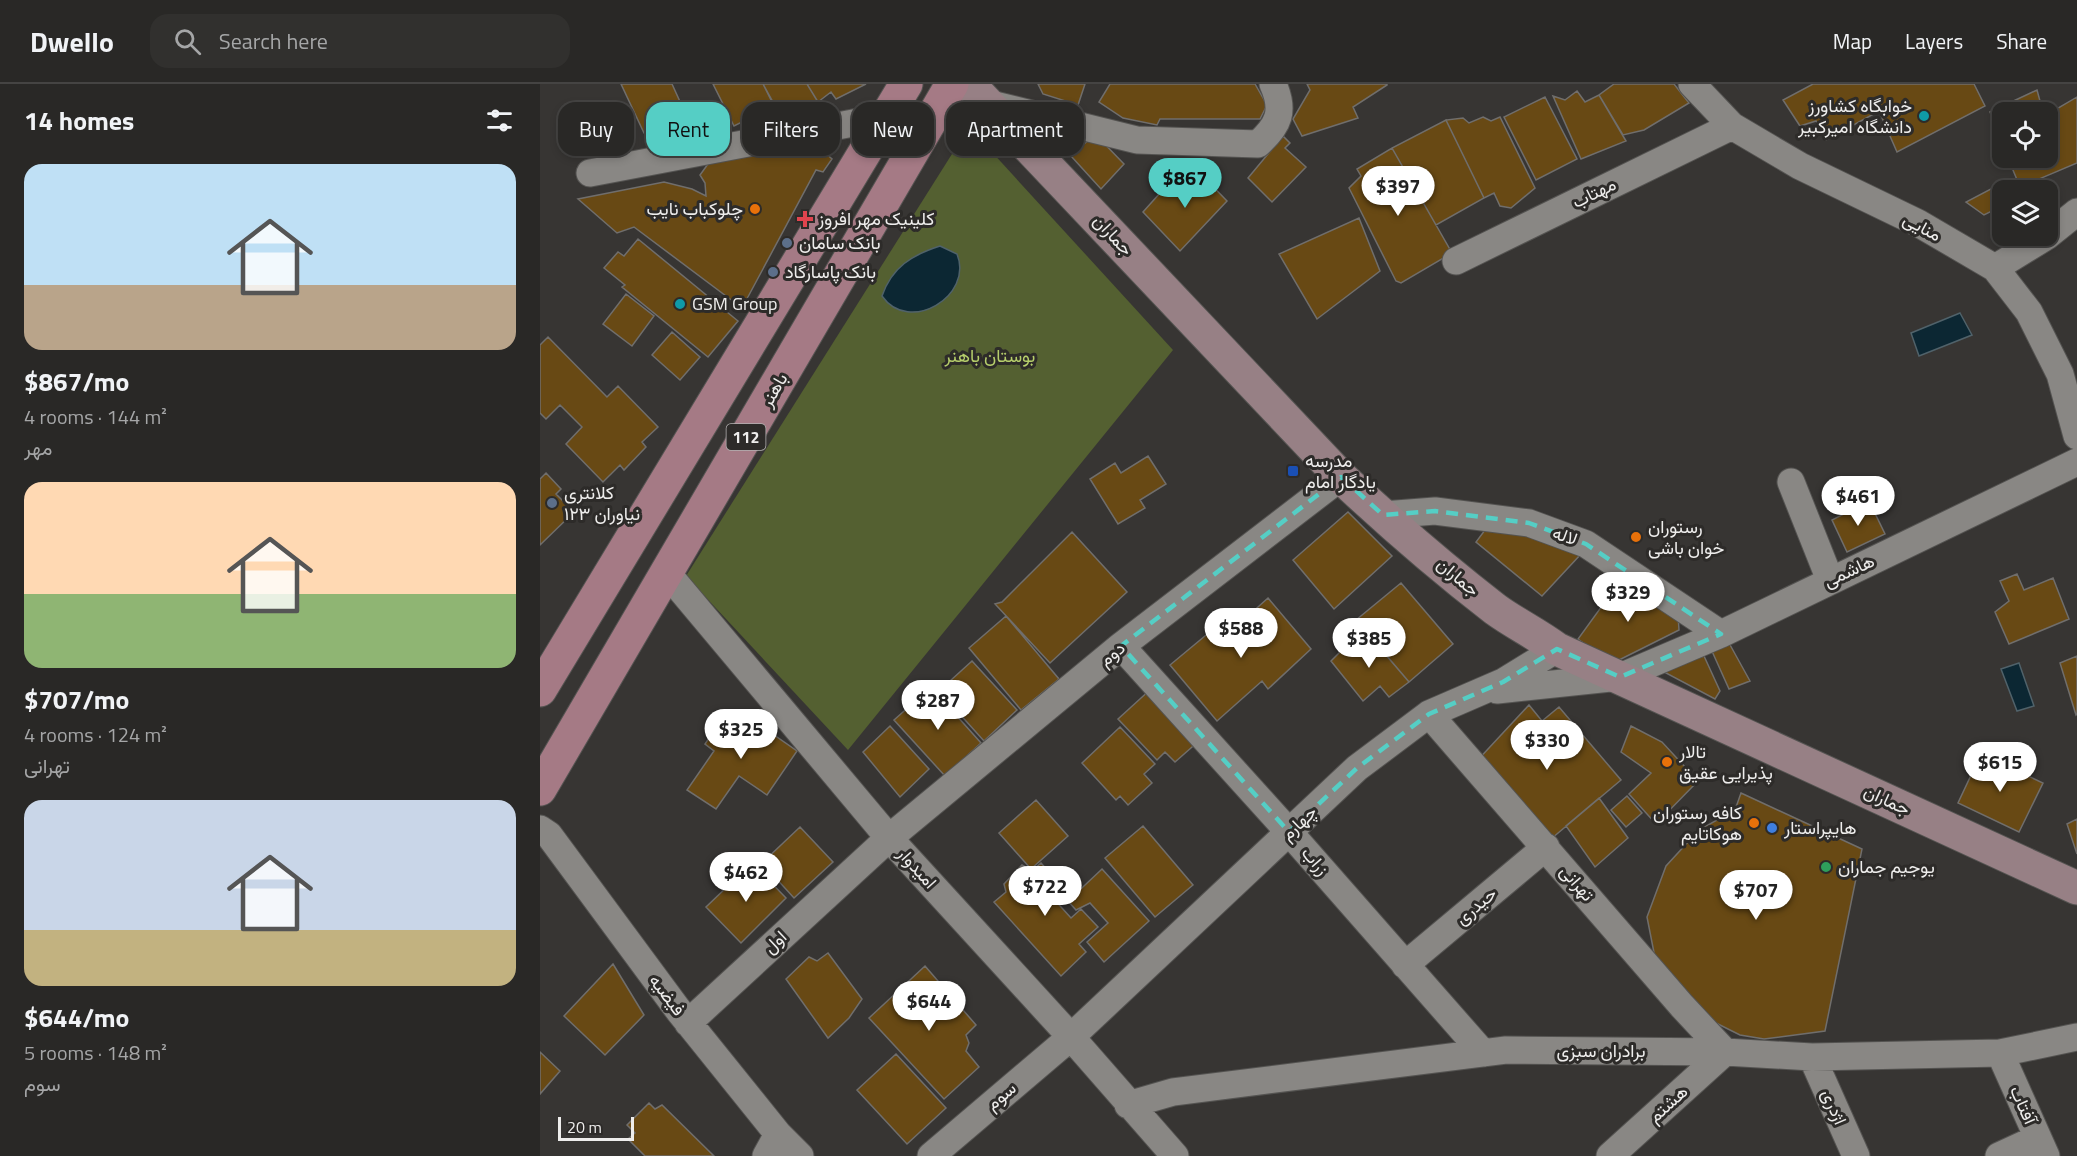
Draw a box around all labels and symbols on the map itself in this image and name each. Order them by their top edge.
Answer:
place label: خوابگاه کشاورز دانشگاه امیرکبیر [1797,92,1912,140]
marker: خوابگاه کشاورز دانشگاه امیرکبیر [1917,109,1931,123]
pin: $867 [1149,158,1221,209]
pin: $397 [1362,166,1434,217]
street label: مهتاب [1567,170,1620,215]
place label: چلوکباب نایب [646,195,743,222]
marker: چلوکباب نایب [748,202,762,216]
place label: کلینیک مهر افروز [817,205,934,232]
street label: منایی [1898,205,1946,248]
street label: جماران [1087,208,1140,262]
marker: کلینیک مهر افروز [796,210,814,228]
place label: بانک سامان [799,229,880,256]
marker: بانک سامان [780,236,794,250]
place label: بانک پاسارگاد [785,258,876,285]
marker: بانک پاسارگاد [766,265,780,279]
place label: GSM Group [692,290,778,317]
marker: GSM Group [673,297,687,311]
park label: بوستان باهنر [944,342,1035,369]
street label: باهنر [752,368,794,413]
road number: 112 [726,424,766,450]
place label: مدرسه یادگار امام [1305,447,1376,495]
marker: مدرسه یادگار امام [1286,464,1300,478]
pin: $461 [1822,476,1894,527]
place label: کلانتری ۱۲۳ نیاوران [564,479,640,527]
marker: کلانتری ۱۲۳ نیاوران [545,496,559,510]
place label: رستوران خوان باشی [1648,513,1724,561]
street label: لاله [1549,519,1581,552]
marker: رستوران خوان باشی [1629,530,1643,544]
street label: هاشمی [1819,547,1879,594]
street label: جماران [1431,551,1486,603]
pin: $329 [1592,572,1664,623]
pin: $588 [1205,608,1277,659]
pin: $385 [1333,618,1405,669]
street label: دوم [1093,635,1131,673]
pin: $287 [902,680,974,731]
pin: $325 [705,709,777,760]
pin: $330 [1511,720,1583,771]
place label: تالار پذیرایی عقیق [1678,738,1773,786]
pin: $615 [1964,742,2036,793]
marker: تالار پذیرایی عقیق [1660,755,1674,769]
street label: جماران [1860,777,1915,822]
street label: چهارم [1274,799,1323,847]
place label: کافه رستوران هوکاتایم [1653,799,1742,847]
place label: هایپراستار [1783,814,1856,841]
marker: کافه رستوران هوکاتایم [1747,816,1761,830]
marker: هایپراستار [1765,821,1779,835]
street label: امیدوار [891,840,944,895]
street label: زراب [1295,840,1336,881]
pin: $462 [710,852,782,903]
place label: یوجیم جماران [1838,853,1935,880]
street label: تهرانی [1554,858,1601,907]
marker: یوجیم جماران [1819,860,1833,874]
pin: $722 [1009,866,1081,917]
pin: $707 [1720,870,1792,921]
street label: حیدری [1449,880,1502,931]
street label: اول [757,924,793,960]
street label: فیضیه [643,968,692,1021]
pin: $644 [893,981,965,1032]
street label: برادران سبزی [1556,1037,1646,1064]
street label: سوم [979,1075,1022,1117]
street label: هشتم [1642,1078,1694,1129]
street label: آفتاب [2003,1081,2045,1130]
street label: اژدری [1815,1085,1854,1129]
scale bar [558,1114,634,1142]

